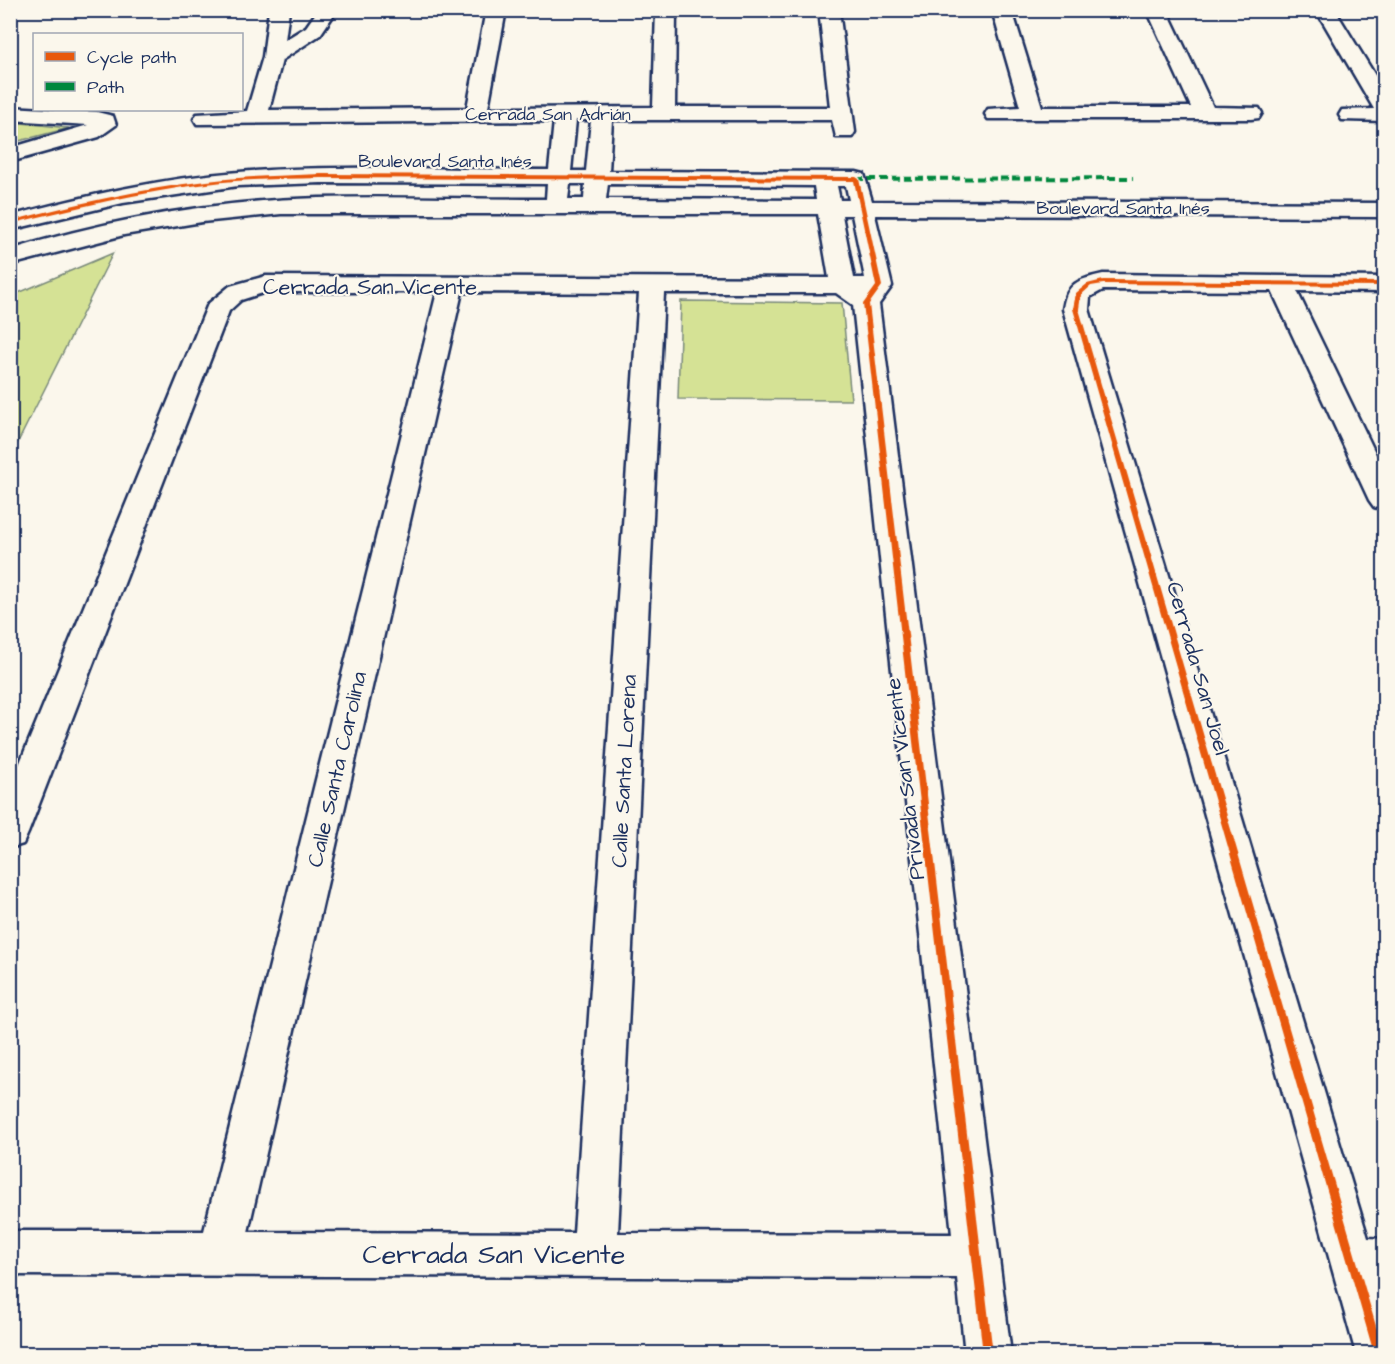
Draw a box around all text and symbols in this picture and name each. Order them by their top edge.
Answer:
legend [33,33,243,111]
text: Cycle path [87,45,176,71]
text: Path [87,75,124,100]
street label: Cerrada San Adrián [465,102,631,127]
street label: Boulevard Santa Inés [358,149,532,174]
street label: Boulevard Santa Inés [1036,196,1210,221]
street label: Cerrada San Vicente [263,272,477,303]
street label: Cerrada San Joel [1158,578,1237,759]
street label: Calle Santa Carolina [300,668,375,870]
street label: Calle Santa Lorena [604,674,645,868]
street label: Privada San Vicente [878,676,933,882]
street label: Cerrada San Vicente [363,1236,625,1274]

